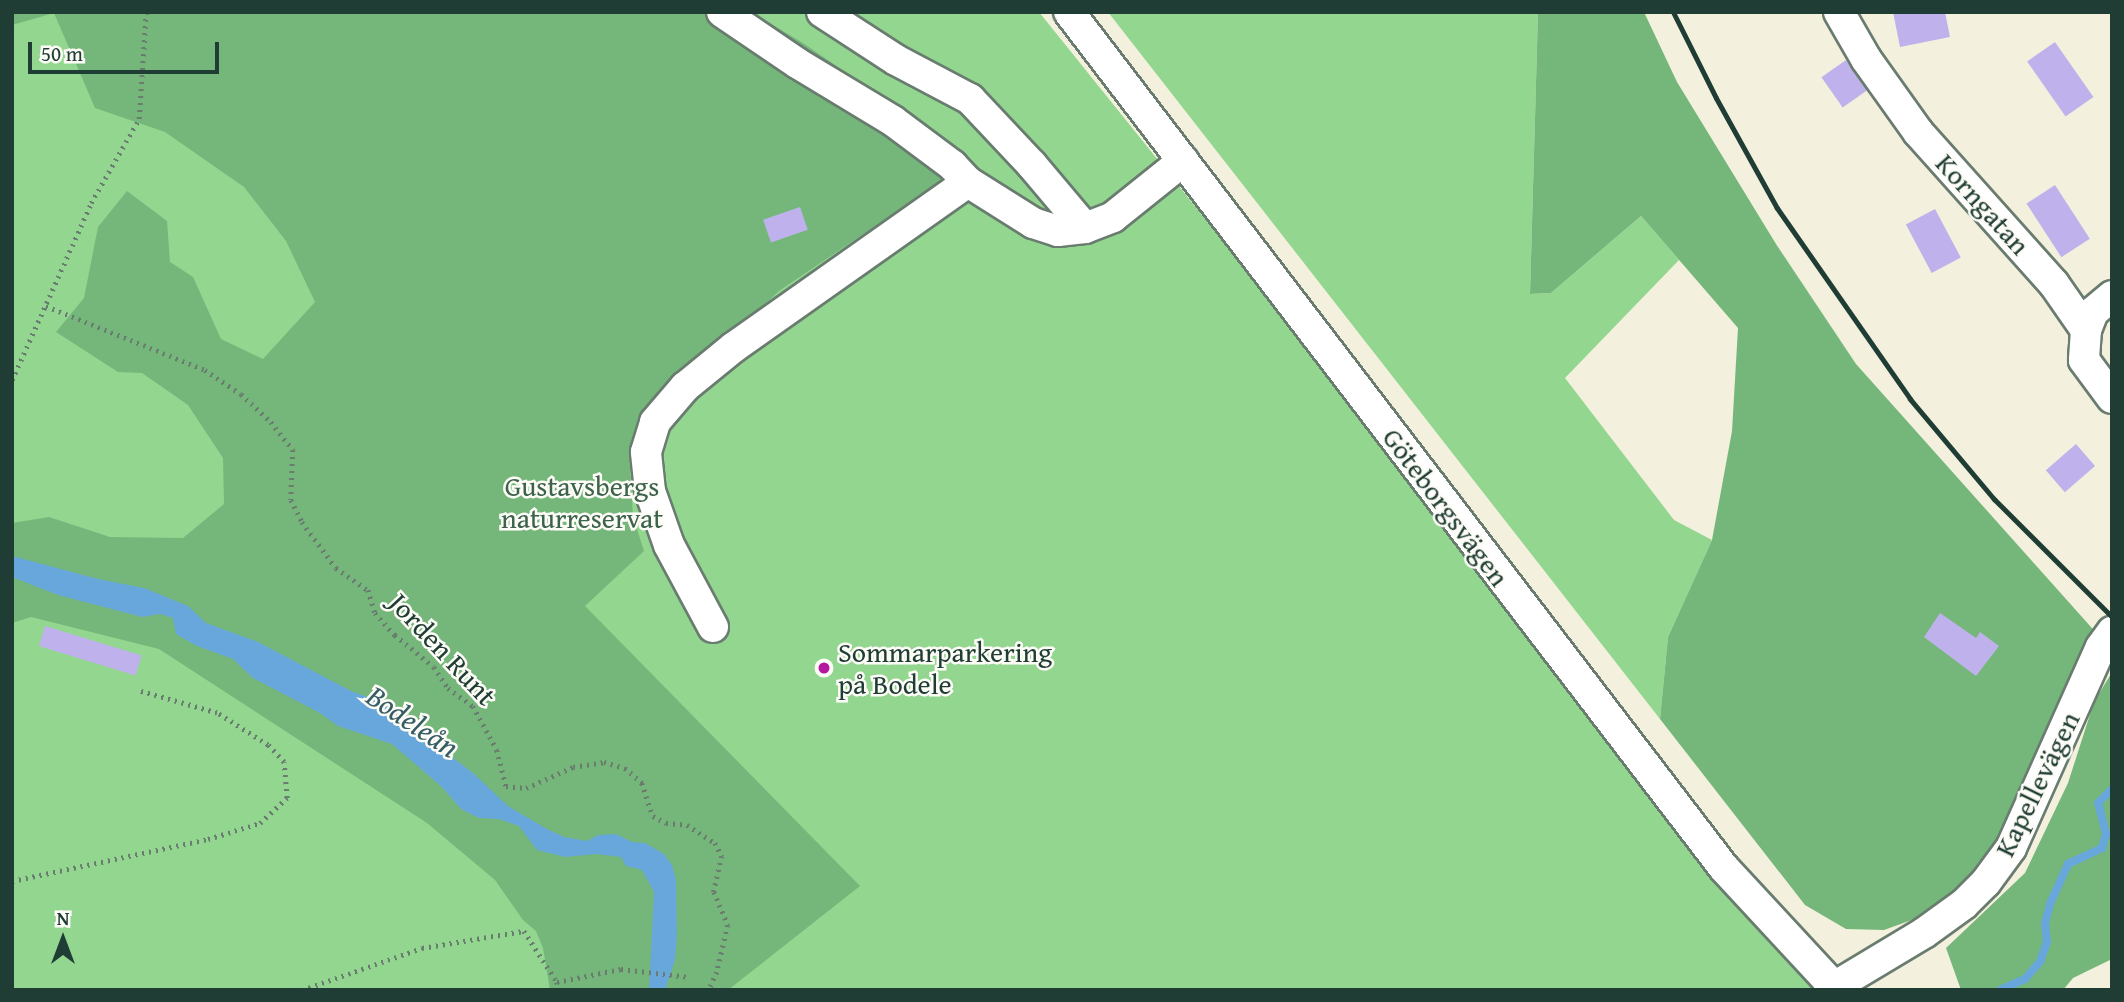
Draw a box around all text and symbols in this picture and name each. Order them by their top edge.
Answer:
scale bar [32,28,222,72]
text: 50 m [41,38,83,69]
street label: Korngatan [1929,147,2037,261]
street label: Göteborgsvägen [1376,421,1516,593]
park label: Gustavsbergs naturreservat [501,469,663,535]
street label: Jorden Runt [383,586,503,712]
place label: Sommarparkering på Bodele [838,635,1052,701]
marker: Sommarparkering på Bodele [816,660,832,676]
water label: Bodeleån [360,677,466,765]
street label: Kapellevägen [1988,706,2086,862]
north arrow [28,904,98,974]
text: N [57,904,69,932]

